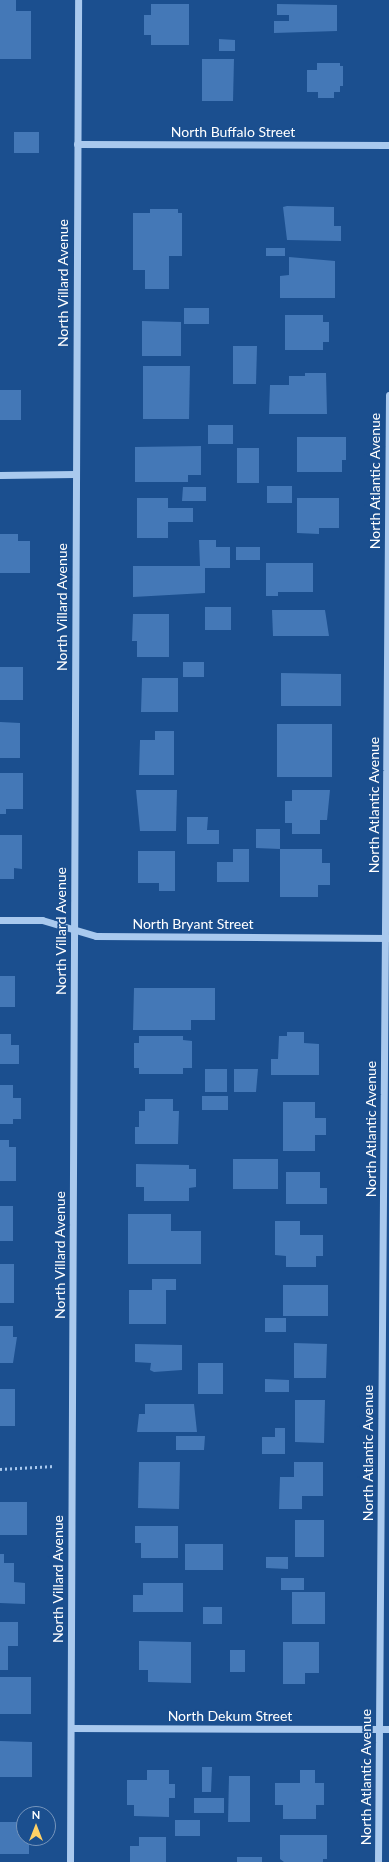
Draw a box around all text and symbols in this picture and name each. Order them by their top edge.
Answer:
street label: North Buffalo Street [171,124,295,140]
street label: North Villard Avenue [55,219,71,347]
street label: North Atlantic Avenue [367,412,383,550]
street label: North Villard Avenue [54,543,70,671]
street label: North Atlantic Avenue [366,736,382,874]
street label: North Villard Avenue [53,867,69,995]
street label: North Bryant Street [132,916,254,932]
street label: North Atlantic Avenue [363,1060,379,1198]
street label: North Villard Avenue [52,1191,68,1319]
street label: North Atlantic Avenue [360,1384,376,1522]
street label: North Villard Avenue [50,1515,66,1643]
street label: North Dekum Street [168,1708,292,1724]
street label: North Atlantic Avenue [358,1708,374,1846]
north arrow [16,1806,56,1846]
text: N [32,1808,40,1821]

